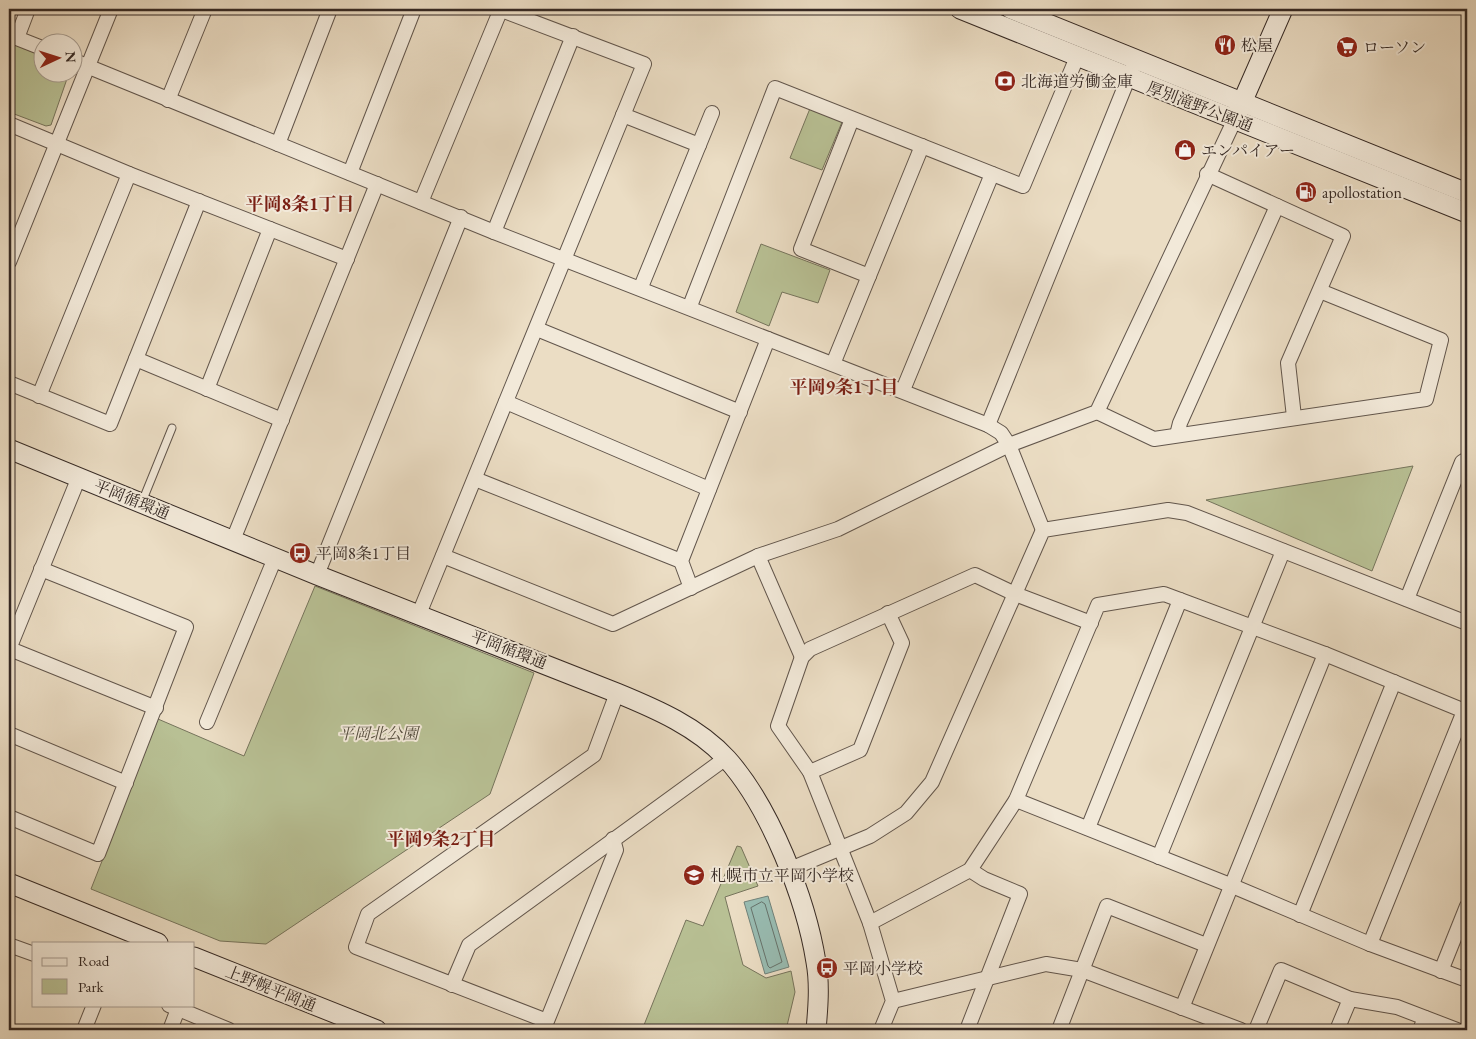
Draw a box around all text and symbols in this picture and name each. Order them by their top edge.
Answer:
north arrow [32,32,82,82]
restaurant icon: 松屋 [1213,33,1237,57]
place label: 松屋 [1241,35,1273,56]
supermarket icon: ローソン [1335,35,1359,59]
place label: ローソン [1363,37,1426,58]
text: N [62,51,80,64]
bank icon: 北海道労働金庫 [993,69,1017,93]
place label: 北海道労働金庫 [1021,71,1133,92]
street label: 厚別滝野公園通 [1144,77,1256,136]
shop icon: エンパイアー [1173,138,1197,162]
place label: エンパイアー [1201,140,1295,161]
fuel station icon: apollostation [1294,180,1318,204]
place label: apollostation [1322,182,1402,203]
district label: 平岡8条1丁目 [245,192,355,215]
district label: 平岡9条1丁目 [789,375,899,398]
street label: 平岡循環通 [91,475,173,524]
bus stop icon: 平岡8条1丁目 [288,541,312,565]
place label: 平岡8条1丁目 [316,543,411,564]
street label: 平岡循環通 [468,625,550,674]
park label: 平岡北公園 [338,723,421,744]
district label: 平岡9条2丁目 [386,827,496,850]
school or university icon: 札幌市立平岡小学校 [682,863,706,887]
place label: 札幌市立平岡小学校 [710,865,854,886]
legend [32,942,195,1006]
text: Road [78,951,110,970]
bus stop icon: 平岡小学校 [815,956,839,980]
place label: 平岡小学校 [843,958,923,979]
street label: 上野幌平岡通 [222,961,319,1016]
text: Park [78,977,105,996]

